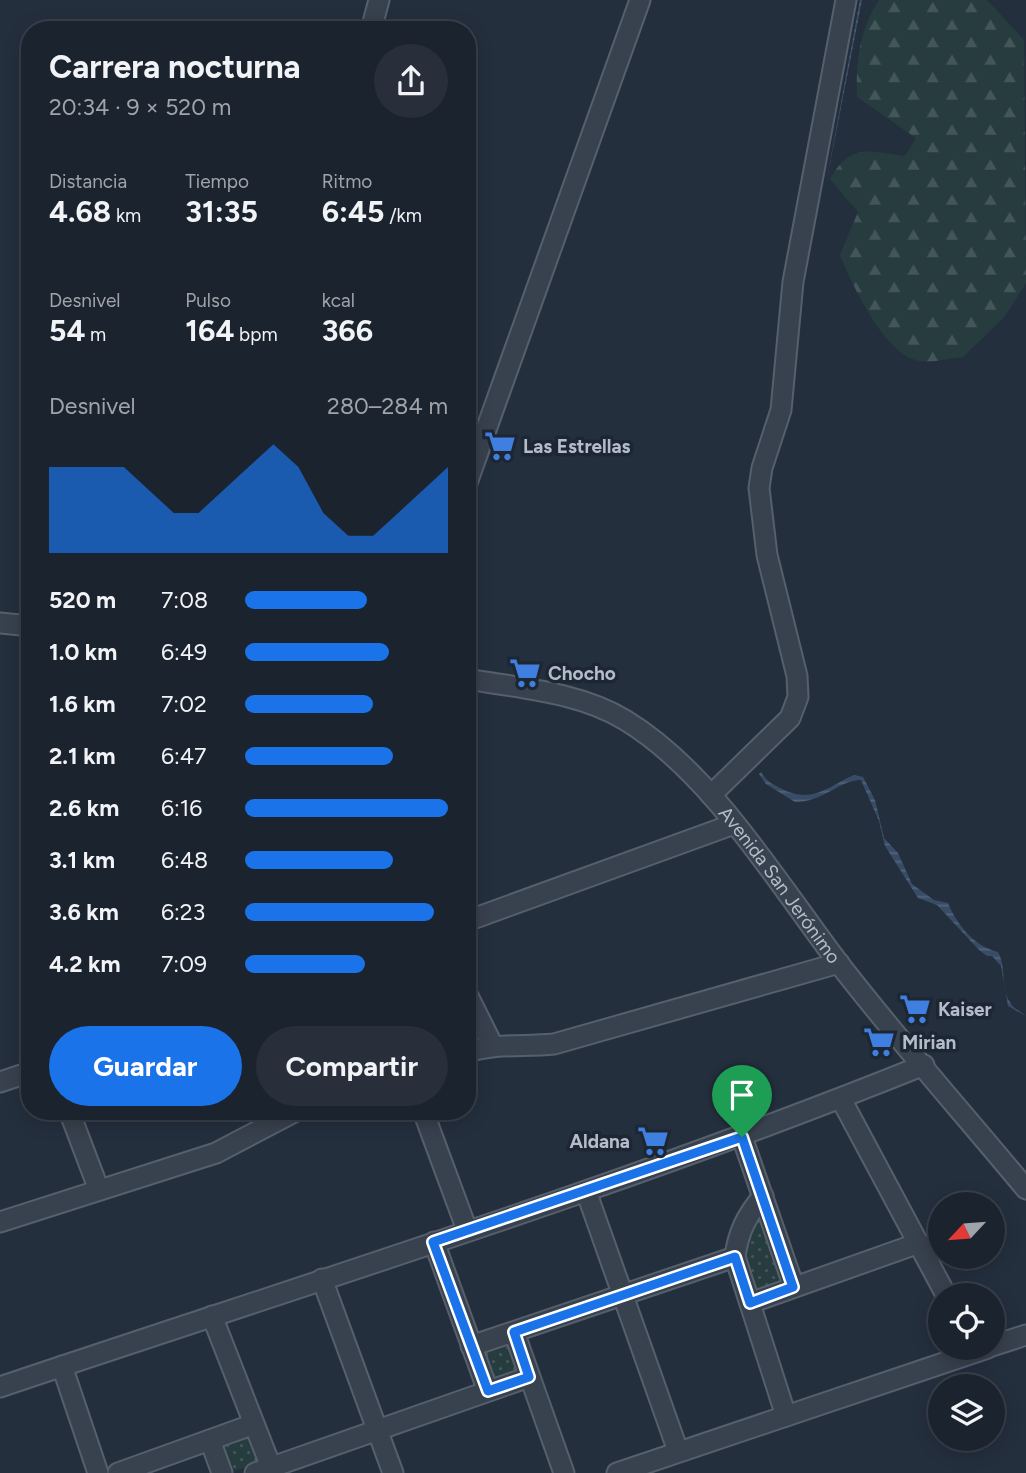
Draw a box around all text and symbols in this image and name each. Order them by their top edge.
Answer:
button: share [374,44,448,118]
text: Carrera nocturna [49,48,301,86]
text: 20:34 · 9 × 520 m [49,93,231,121]
text: Distancia [49,170,127,193]
text: Tiempo [185,170,249,193]
text: Ritmo [322,170,372,193]
text: 4.68 [49,193,111,230]
text: 31:35 [185,193,258,230]
text: 6:45 [322,193,385,230]
text: km [111,204,141,227]
text: /km [385,204,422,227]
text: Desnivel [49,289,121,312]
text: Pulso [185,289,231,312]
text: kcal [322,289,355,312]
text: 54 [49,312,85,349]
text: 164 [185,312,234,349]
text: 366 [322,312,373,349]
text: m [85,323,106,346]
text: bpm [234,323,278,346]
text: Desnivel [49,392,136,420]
text: 280–284 m [327,392,448,420]
supermarket icon: Las Estrellas [483,429,517,463]
place label: Las Estrellas [523,435,631,458]
text: 520 m [49,586,116,614]
text: 7:08 [161,586,208,614]
text: 1.0 km [49,638,117,666]
text: 6:49 [161,638,207,666]
supermarket icon: Chocho [508,656,542,690]
place label: Chocho [548,662,616,685]
text: 1.6 km [49,690,116,718]
text: 7:02 [161,690,207,718]
text: 2.1 km [49,742,116,770]
text: 6:47 [161,742,206,770]
text: 2.6 km [49,794,119,822]
text: 6:16 [161,794,202,822]
street label: Avenida San Jerónimo [714,801,846,968]
text: 3.1 km [49,846,115,874]
text: 6:48 [161,846,208,874]
text: 3.6 km [49,898,119,926]
text: 6:23 [161,898,205,926]
text: 4.2 km [49,950,120,978]
text: 7:09 [161,950,207,978]
supermarket icon: Kaiser [898,992,932,1026]
place label: Kaiser [938,998,992,1021]
supermarket icon: Mirian [862,1025,896,1059]
button: Guardar [49,1026,242,1106]
button: Compartir [256,1026,448,1106]
place label: Mirian [902,1031,956,1054]
pin [712,1065,772,1137]
icon: arrive [723,1076,761,1114]
supermarket icon: Aldana [636,1124,670,1158]
place label: Aldana [569,1130,630,1153]
north arrow [928,1192,1004,1269]
map controls [928,1192,1005,1451]
button: locate [928,1283,1005,1360]
button: layers [928,1374,1005,1451]

